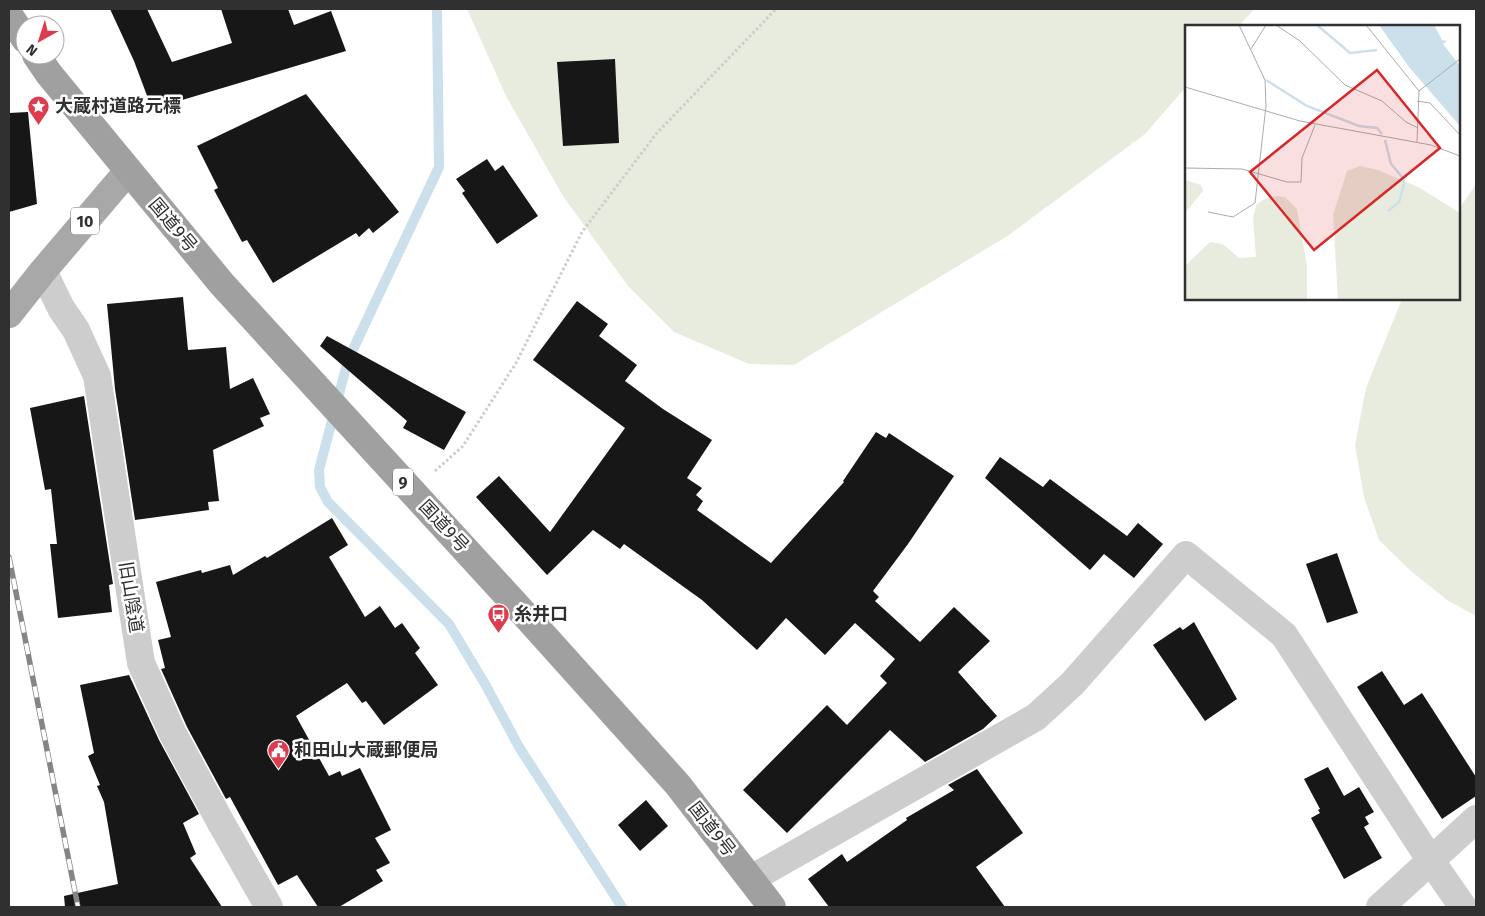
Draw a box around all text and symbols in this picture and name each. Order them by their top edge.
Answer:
north arrow [15,15,65,65]
inset map [1185,25,1460,300]
text: N [23,40,41,59]
place icon: 大蔵村道路元標 [27,94,51,125]
place label: 大蔵村道路元標 [55,95,181,117]
street label: 国道9号 [144,194,202,256]
road number: 10 [71,208,99,235]
road number: 9 [393,468,413,496]
street label: 国道9号 [414,495,474,557]
street label: 旧山陰道 [115,560,147,634]
bus stop icon: 糸井口 [486,602,510,633]
place label: 糸井口 [514,603,568,625]
public building icon: 和田山大蔵郵便局 [266,738,290,769]
place label: 和田山大蔵郵便局 [294,739,438,761]
street label: 国道9号 [684,797,740,861]

